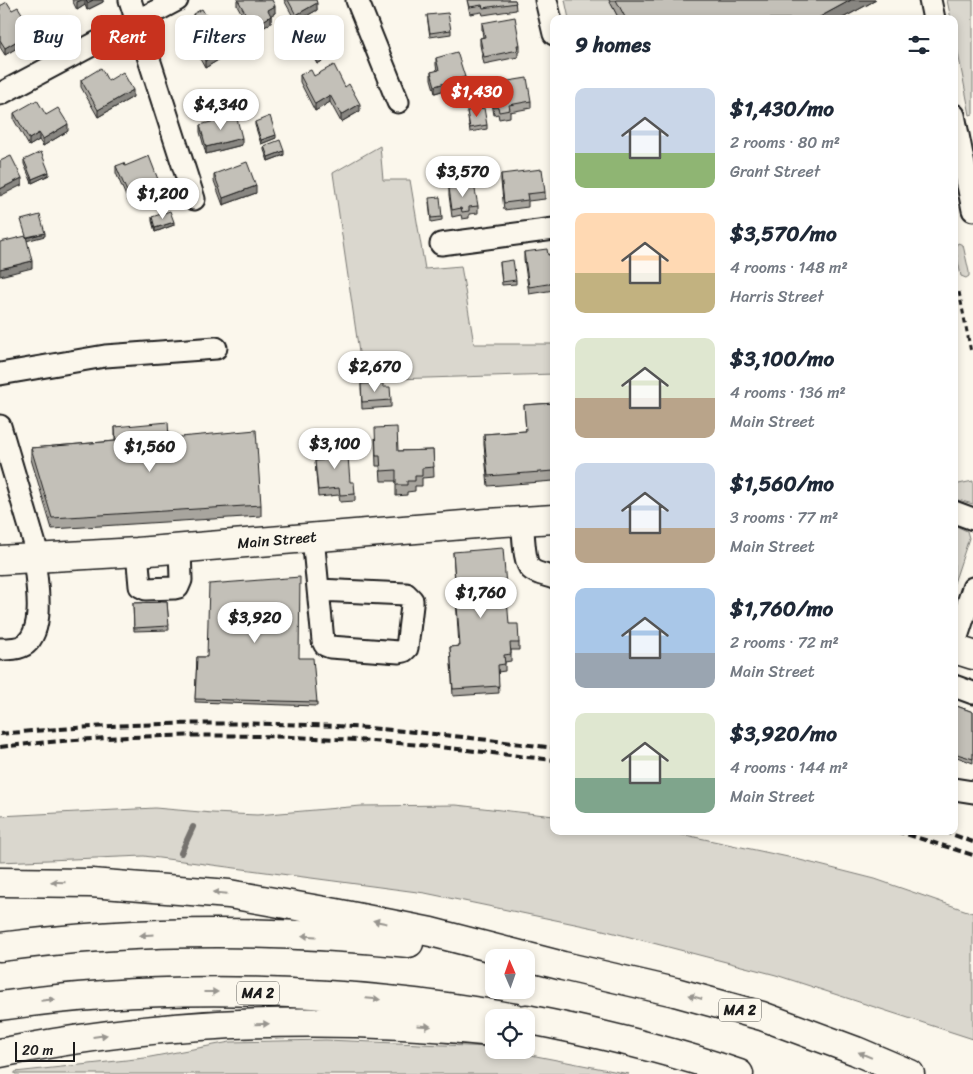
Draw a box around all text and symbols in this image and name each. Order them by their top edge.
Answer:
chip: Buy [15,15,81,60]
chip: Rent [91,15,165,60]
chip: Filters [175,15,264,60]
chip: New [274,15,344,60]
text: 9 homes [575,26,651,64]
icon: filters [905,31,933,59]
pin: $1,430 [436,76,518,118]
text: $1,430 [452,77,502,106]
pin: $4,340 [180,88,262,131]
text: $4,340 [194,90,248,119]
text: $1,430/mo [730,90,834,128]
icon: home [615,108,675,168]
text: 2 rooms · 80 m² [730,128,840,157]
pin: $3,570 [422,156,504,198]
text: $3,570 [437,157,489,186]
text: Grant Street [730,157,820,186]
pin: $1,200 [122,178,204,220]
text: $1,200 [137,179,189,208]
text: $3,570/mo [730,215,837,253]
icon: home [615,233,675,293]
text: 4 rooms · 148 m² [730,253,848,282]
text: Harris Street [730,282,824,311]
text: $3,100/mo [730,340,834,378]
pin: $2,670 [334,350,416,393]
text: $2,670 [349,352,401,381]
icon: home [615,358,675,418]
text: 4 rooms · 136 m² [730,378,846,407]
text: Main Street [730,407,815,436]
pin: $3,100 [294,428,376,470]
text: $3,100 [310,429,360,458]
pin: $1,560 [109,430,191,473]
text: $1,560 [125,432,175,461]
text: $1,560/mo [730,465,834,503]
icon: home [615,483,675,543]
text: 3 rooms · 77 m² [730,503,838,532]
street label: Main Street [236,524,318,556]
text: Main Street [730,532,815,561]
pin: $1,760 [440,576,522,619]
text: $1,760 [456,578,506,607]
text: $1,760/mo [730,590,833,628]
pin: $3,920 [214,602,296,644]
text: $3,920 [228,603,282,632]
icon: home [615,608,675,668]
text: 2 rooms · 72 m² [730,628,839,657]
text: Main Street [730,657,815,686]
text: $3,920/mo [730,715,837,753]
icon: home [615,733,675,793]
text: 4 rooms · 144 m² [730,753,848,782]
text: Main Street [730,782,815,811]
one-way arrow [50,878,66,886]
one-way arrow [212,889,228,897]
one-way arrow [371,917,387,925]
one-way arrow [139,931,155,939]
one-way arrow [301,931,317,939]
north arrow [485,949,535,999]
map controls [485,949,535,1059]
road number: MA 2 [237,981,279,1004]
one-way arrow [203,988,219,996]
one-way arrow [687,993,702,1001]
one-way arrow [365,995,381,1003]
one-way arrow [41,996,57,1004]
road number: MA 2 [719,998,761,1022]
button: locate [485,1009,535,1059]
one-way arrow [254,1019,270,1027]
one-way arrow [416,1023,432,1031]
one-way arrow [92,1031,108,1039]
text: 20 m [22,1038,53,1063]
scale bar [15,1039,75,1062]
one-way arrow [858,1050,873,1058]

